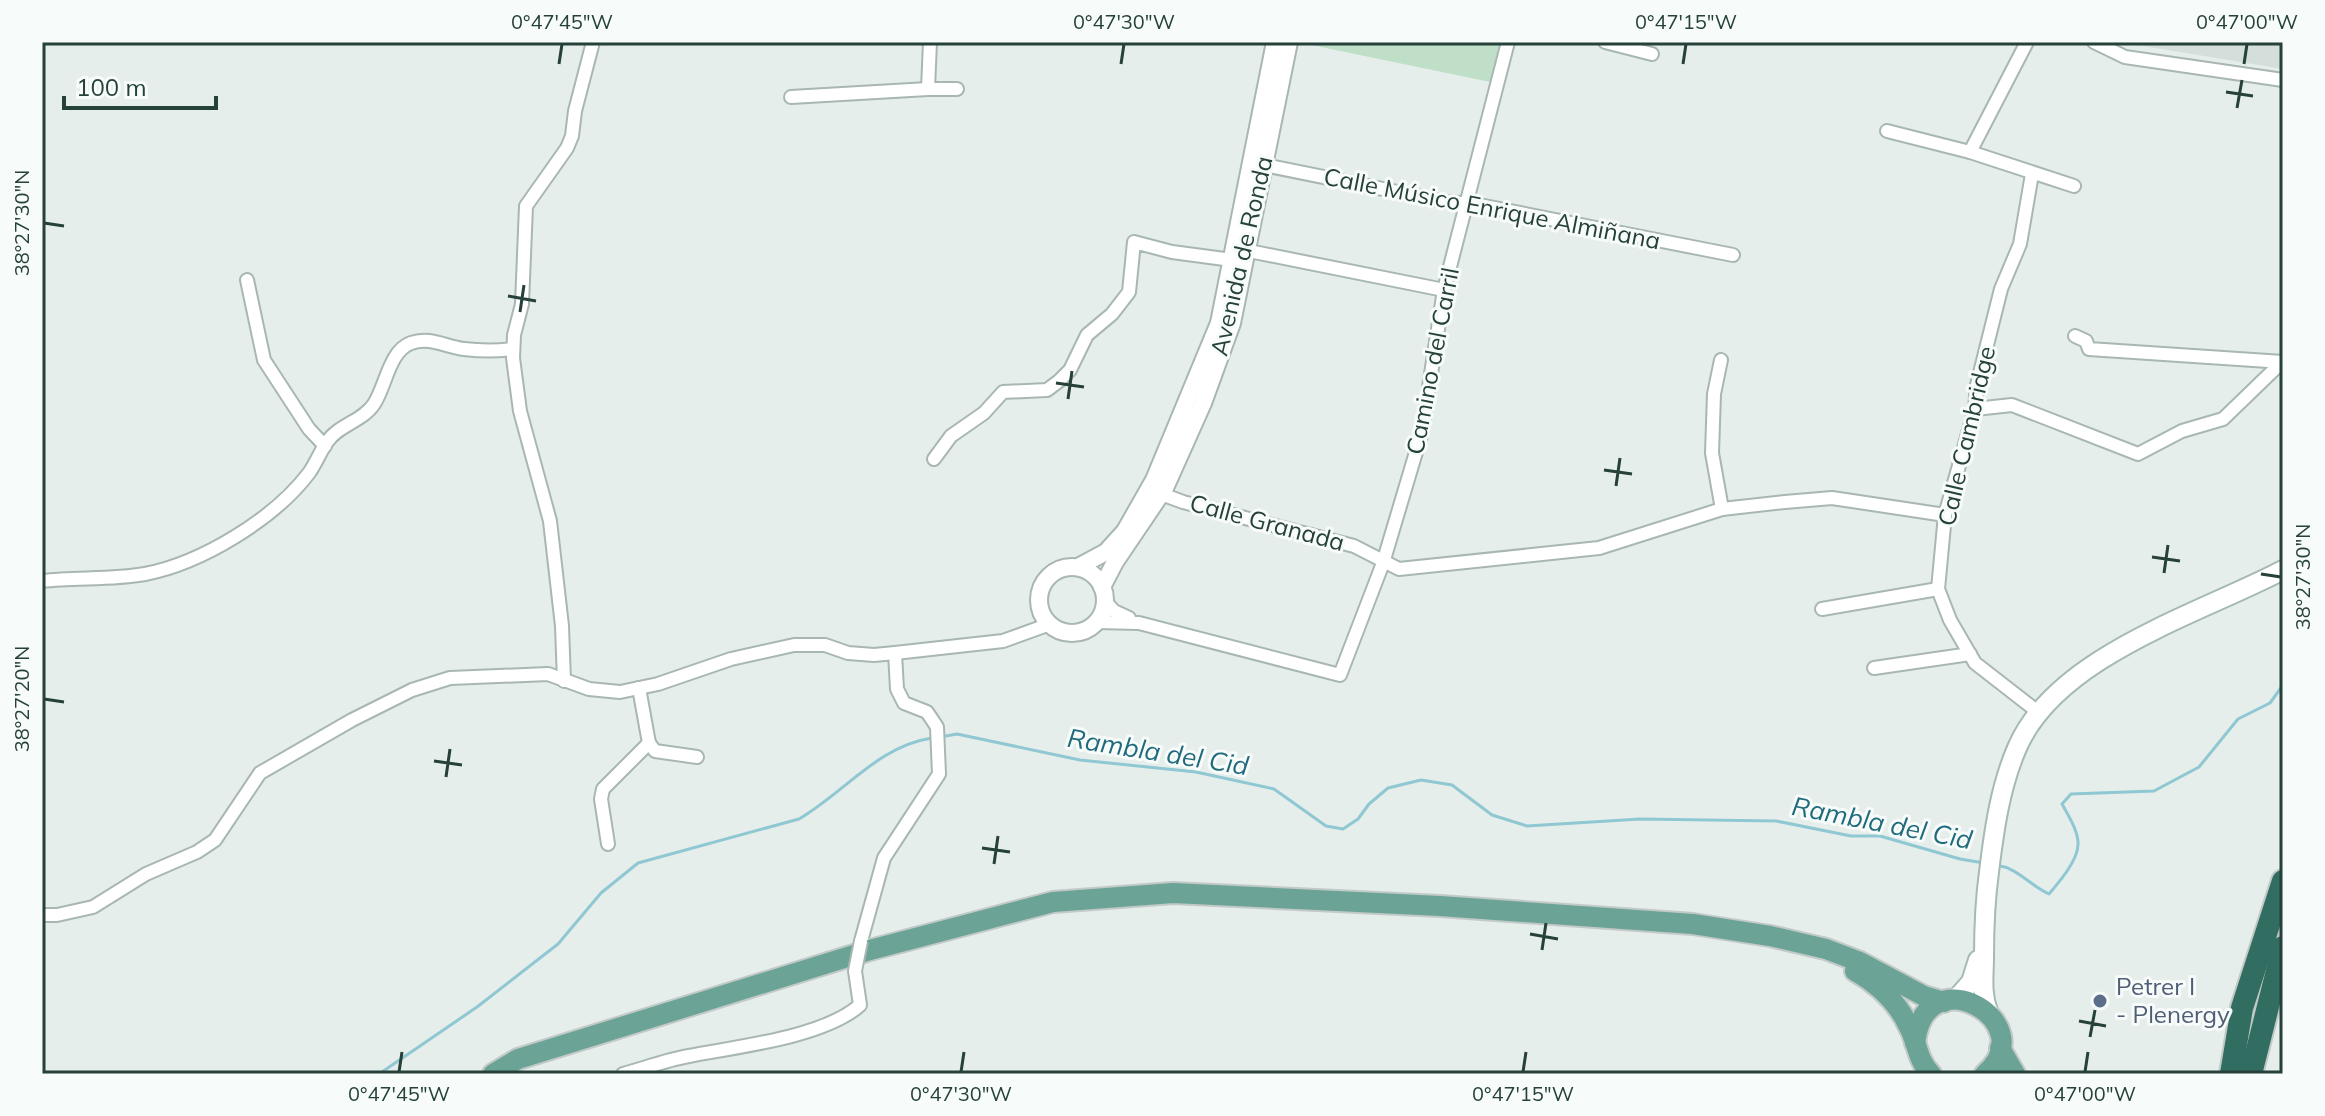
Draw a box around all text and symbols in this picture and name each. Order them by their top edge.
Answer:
text: 0°47'45"W [511,9,613,34]
text: 0°47'30"W [1073,9,1175,34]
text: 0°47'15"W [1635,9,1737,34]
text: 0°47'00"W [2196,9,2298,34]
scale bar [64,60,216,110]
text: 100 m [76,72,147,102]
street label: Avenida de Ronda [1203,153,1279,359]
street label: Calle Músico Enrique Almiñana [1321,161,1663,255]
text: 38°27'30"N [9,170,34,276]
street label: Camino del Carril [1399,265,1465,457]
street label: Calle Cambridge [1931,343,2001,529]
street label: Calle Granada [1187,487,1348,557]
text: 38°27'30"N [2290,524,2315,630]
text: 38°27'20"N [9,646,34,752]
water label: Rambla del Cid [1065,721,1251,782]
water label: Rambla del Cid [1789,789,1975,856]
place label: Petrer I - Plenergy [2116,971,2230,1029]
marker: Petrer I - Plenergy [2091,992,2109,1010]
text: 0°47'45"W [348,1081,450,1106]
text: 0°47'30"W [910,1081,1012,1106]
text: 0°47'15"W [1472,1081,1574,1106]
text: 0°47'00"W [2034,1081,2136,1106]

